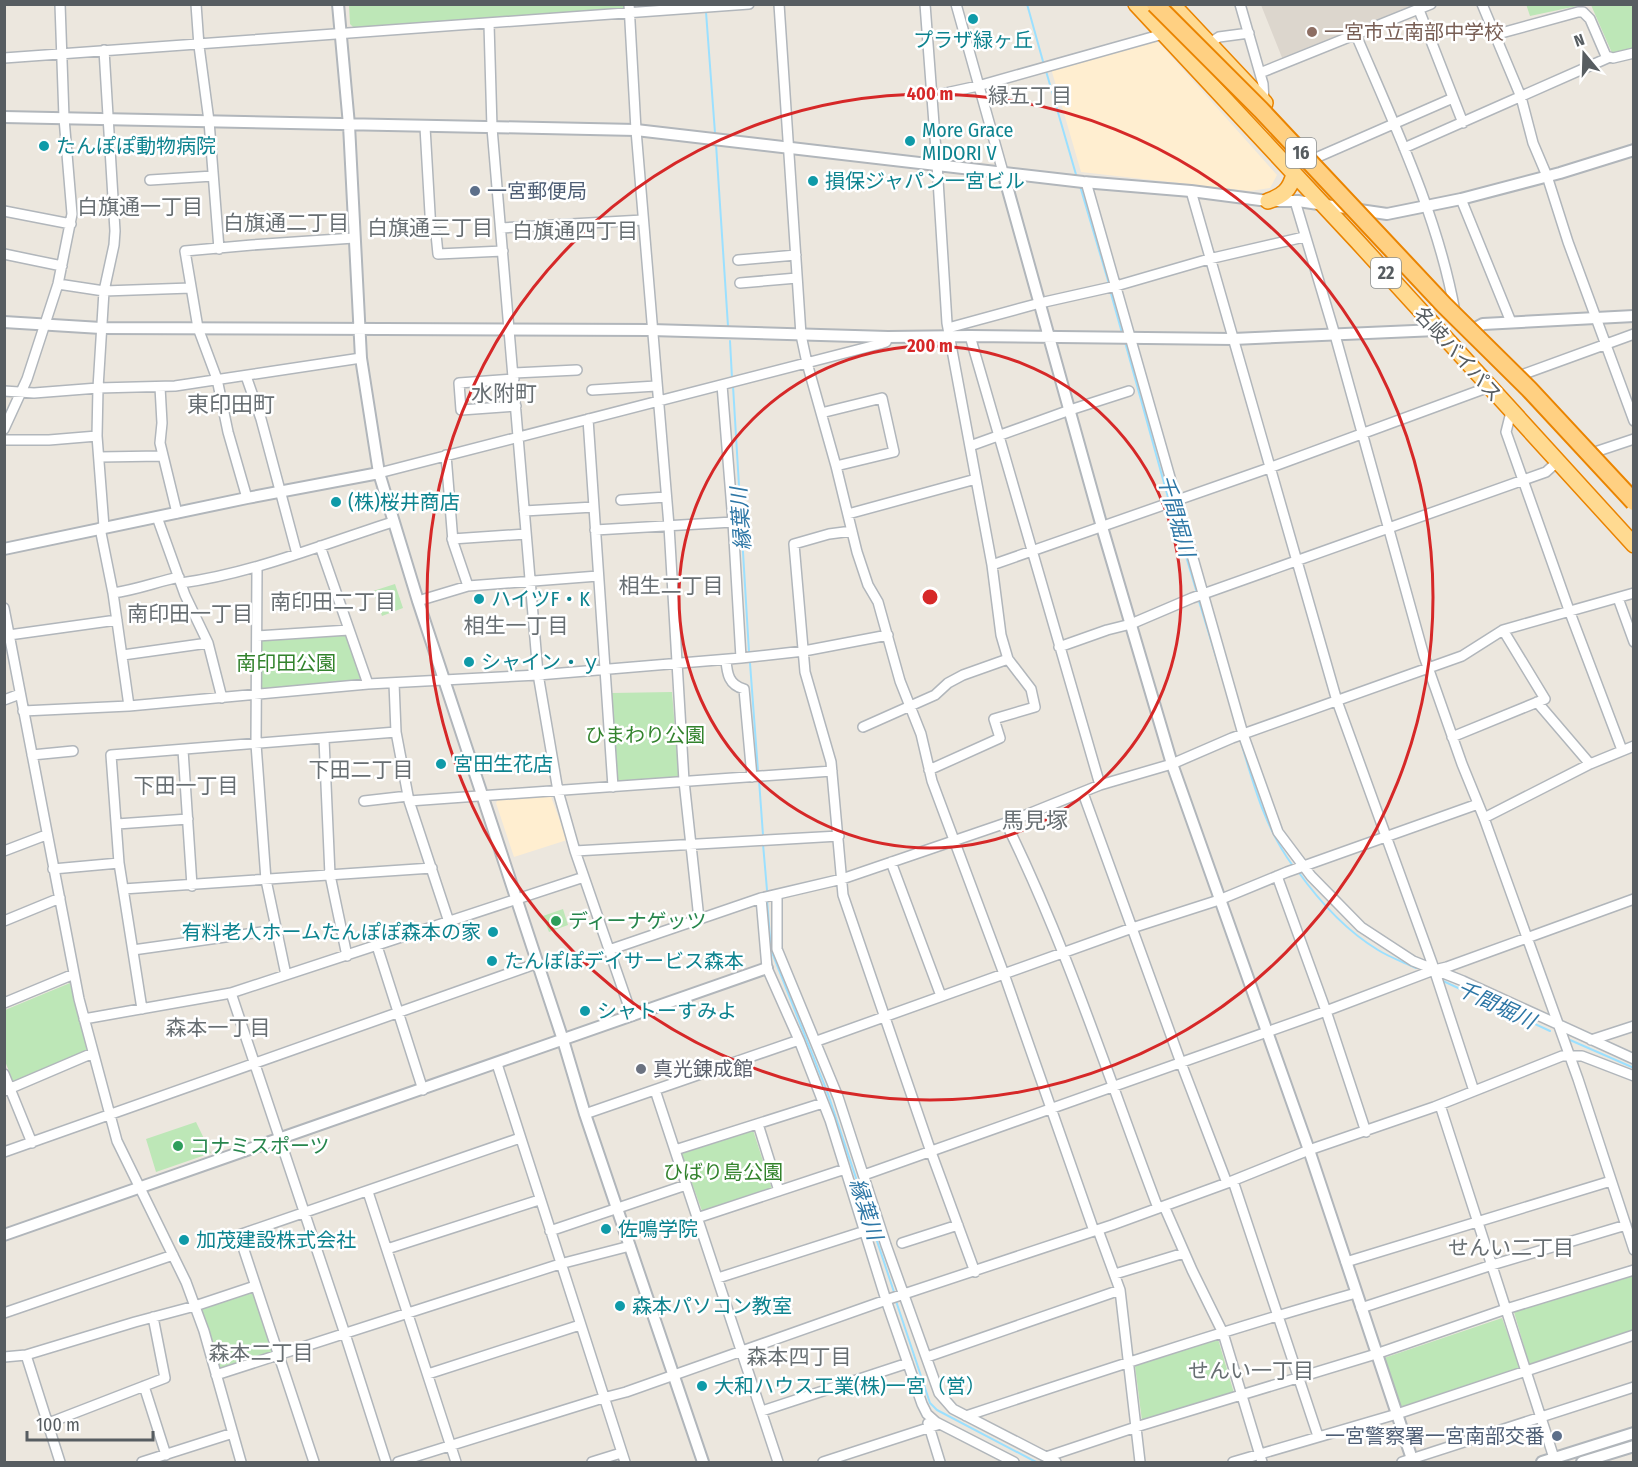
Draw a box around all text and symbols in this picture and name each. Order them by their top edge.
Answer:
marker: プラザ緑ヶ丘 [966,12,980,26]
place label: 一宮市立南部中学校 [1324,20,1504,44]
north arrow [1554,24,1614,84]
marker: 一宮市立南部中学校 [1305,25,1319,39]
place label: プラザ緑ヶ丘 [913,28,1033,52]
text: N [1572,30,1587,51]
text: 400 m [907,83,953,105]
district label: 緑五丁目 [988,83,1072,109]
place label: More Grace MIDORI V [922,118,1013,165]
place label: たんぽぽ動物病院 [56,134,216,158]
marker: More Grace MIDORI V [903,134,917,148]
road number: 16 [1286,138,1316,168]
marker: たんぽぽ動物病院 [37,139,51,153]
place label: 損保ジャパン一宮ビル [825,169,1025,193]
marker: 損保ジャパン一宮ビル [806,174,820,188]
place label: 一宮郵便局 [487,179,587,203]
marker: 一宮郵便局 [468,184,482,198]
district label: 白旗通一丁目 [77,194,203,220]
district label: 白旗通二丁目 [223,210,349,236]
district label: 白旗通三丁目 [367,215,493,241]
district label: 白旗通四丁目 [512,218,638,244]
road number: 22 [1371,258,1401,288]
street label: 名岐バイパス [1409,302,1507,406]
text: 200 m [906,335,953,357]
district label: 水附町 [471,380,537,407]
district label: 東印田町 [187,391,275,418]
water label: 千間堀川 [1152,472,1201,562]
water label: 縁葉川 [726,485,756,551]
place label: (株)桜井商店 [348,490,460,514]
marker: (株)桜井商店 [329,495,343,509]
district label: 相生二丁目 [619,573,724,599]
place label: ハイツF・K [491,587,590,611]
centre of rings [920,587,940,607]
district label: 南印田二丁目 [270,589,396,615]
marker: ハイツF・K [472,592,486,606]
district label: 南印田一丁目 [127,601,253,627]
district label: 相生一丁目 [464,613,569,639]
place label: シャイン・ｙ [481,650,601,674]
park label: 南印田公園 [236,651,336,675]
marker: シャイン・ｙ [462,655,476,669]
park label: ひまわり公園 [585,723,705,747]
place label: 宮田生花店 [453,752,553,776]
district label: 下田二丁目 [309,757,414,783]
marker: 宮田生花店 [434,757,448,771]
district label: 下田一丁目 [134,773,239,799]
district label: 馬見塚 [1002,807,1068,834]
place label: ディーナゲッツ [568,909,707,933]
marker: ディーナゲッツ [549,914,563,928]
place label: 有料老人ホームたんぽぽ森本の家 [182,920,481,944]
marker: 有料老人ホームたんぽぽ森本の家 [486,925,500,939]
place label: たんぽぽデイサービス森本 [504,949,744,973]
marker: たんぽぽデイサービス森本 [485,954,499,968]
water label: 千間堀川 [1452,975,1541,1035]
place label: シャトーすみよ [597,999,737,1023]
marker: シャトーすみよ [578,1004,592,1018]
district label: 森本一丁目 [166,1015,271,1041]
place label: 真光錬成館 [653,1057,753,1081]
marker: 真光錬成館 [634,1062,648,1076]
place label: コナミスポーツ [190,1134,330,1158]
marker: コナミスポーツ [171,1139,185,1153]
park label: ひばり島公園 [663,1160,783,1184]
water label: 縁葉川 [844,1175,889,1245]
place label: 佐鳴学院 [618,1217,698,1241]
marker: 佐鳴学院 [599,1222,613,1236]
place label: 加茂建設株式会社 [196,1228,356,1252]
marker: 加茂建設株式会社 [177,1233,191,1247]
district label: せんい二丁目 [1448,1235,1574,1261]
place label: 森本パソコン教室 [632,1294,792,1318]
marker: 森本パソコン教室 [613,1299,627,1313]
district label: 森本二丁目 [209,1340,314,1366]
district label: 森本四丁目 [747,1344,852,1370]
district label: せんい一丁目 [1188,1358,1314,1384]
place label: 大和ハウス工業(株)一宮（営） [714,1374,986,1398]
marker: 大和ハウス工業(株)一宮（営） [695,1379,709,1393]
scale bar [27,1404,153,1442]
text: 100 m [36,1414,80,1436]
place label: 一宮警察署一宮南部交番 [1325,1424,1545,1448]
marker: 一宮警察署一宮南部交番 [1550,1429,1564,1443]

